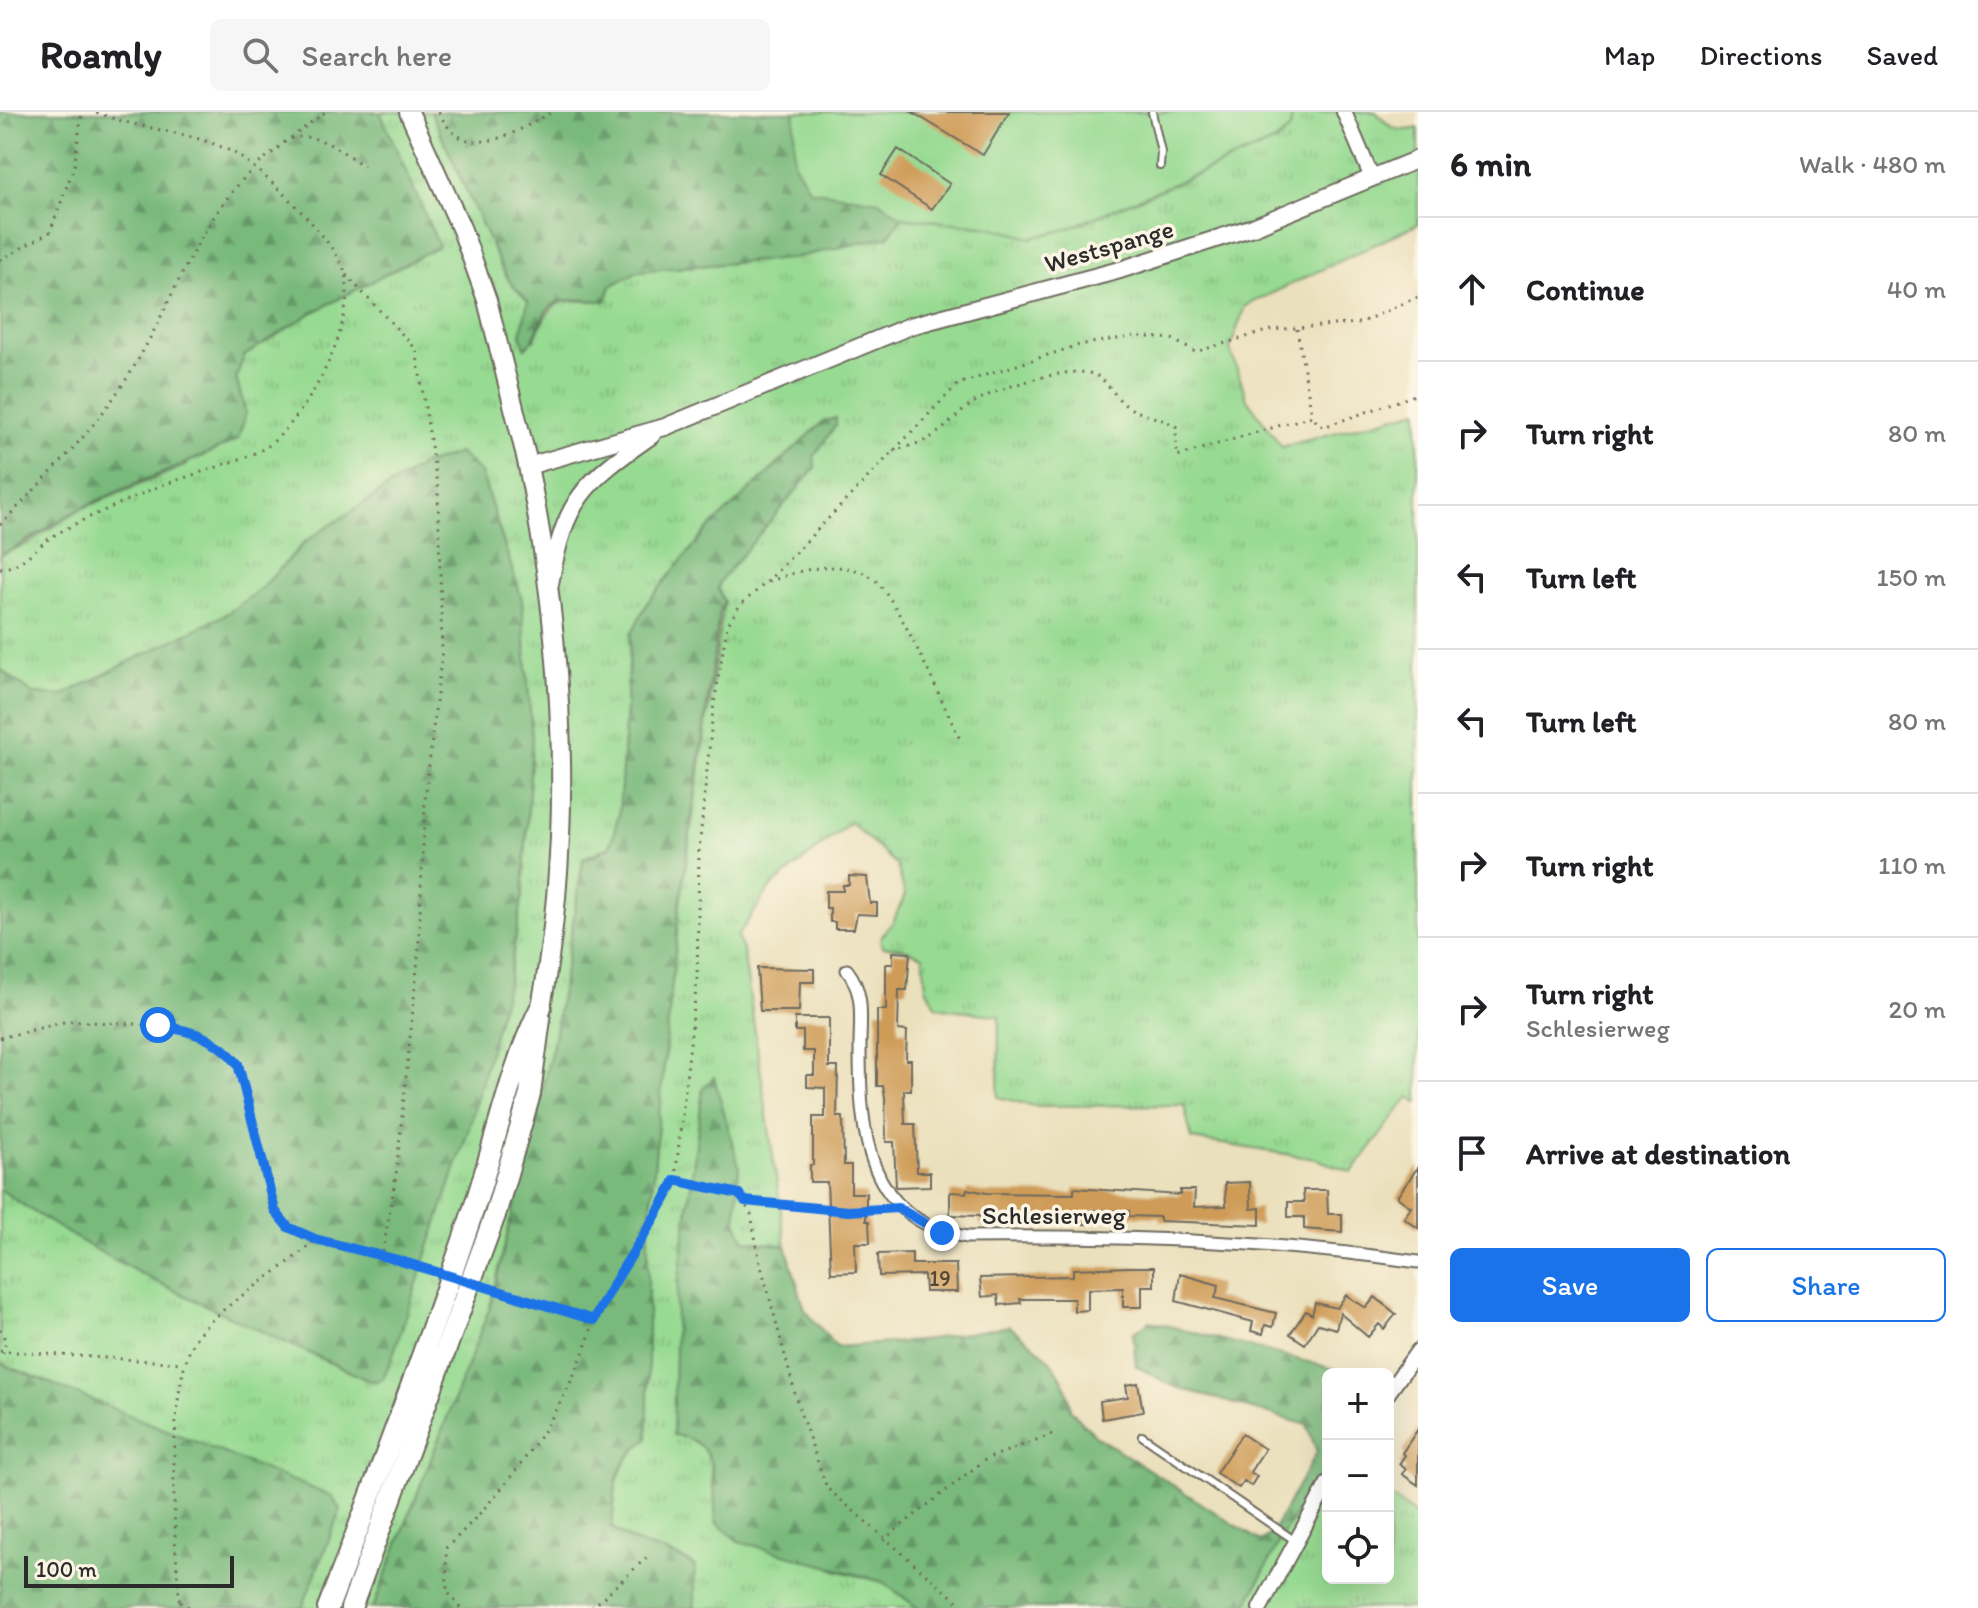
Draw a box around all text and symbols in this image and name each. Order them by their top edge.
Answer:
search box [210,19,770,91]
text: Roamly [40,32,162,78]
icon: search [238,33,282,77]
text: Search here [302,37,452,74]
text: Map [1604,38,1655,72]
text: Directions [1699,38,1823,72]
text: Saved [1867,38,1938,72]
text: 6 min [1450,144,1531,185]
text: Walk · 480 m [1799,148,1946,180]
street label: Westspange [1041,212,1177,280]
icon: ahead [1450,267,1494,311]
text: Continue [1526,271,1645,308]
text: 40 m [1887,273,1946,305]
icon: right [1450,411,1494,455]
text: Turn right [1526,415,1654,452]
text: 80 m [1888,417,1946,449]
icon: left [1450,555,1494,599]
text: Turn left [1526,559,1637,596]
text: 150 m [1877,561,1946,593]
icon: left [1450,699,1494,743]
text: Turn left [1526,703,1637,740]
text: 80 m [1888,705,1946,737]
icon: right [1450,843,1494,887]
text: Turn right [1526,847,1654,884]
text: 110 m [1878,849,1946,881]
text: Turn right [1526,975,1654,1012]
icon: right [1450,987,1494,1031]
text: 20 m [1889,993,1946,1025]
route start [140,1007,176,1043]
text: Schlesierweg [1526,1012,1670,1044]
icon: arrive [1450,1131,1494,1175]
text: Arrive at destination [1526,1135,1790,1172]
street label: Schlesierweg [982,1199,1127,1231]
route end [924,1215,960,1251]
button: Save [1450,1248,1690,1322]
button: Share [1706,1248,1946,1322]
house number: 19 [929,1265,951,1292]
map controls [1322,1368,1394,1584]
button: + [1322,1368,1394,1440]
button: − [1322,1440,1394,1512]
button: locate [1322,1512,1394,1584]
scale bar [24,1552,234,1588]
text: 100 m [36,1556,97,1583]

